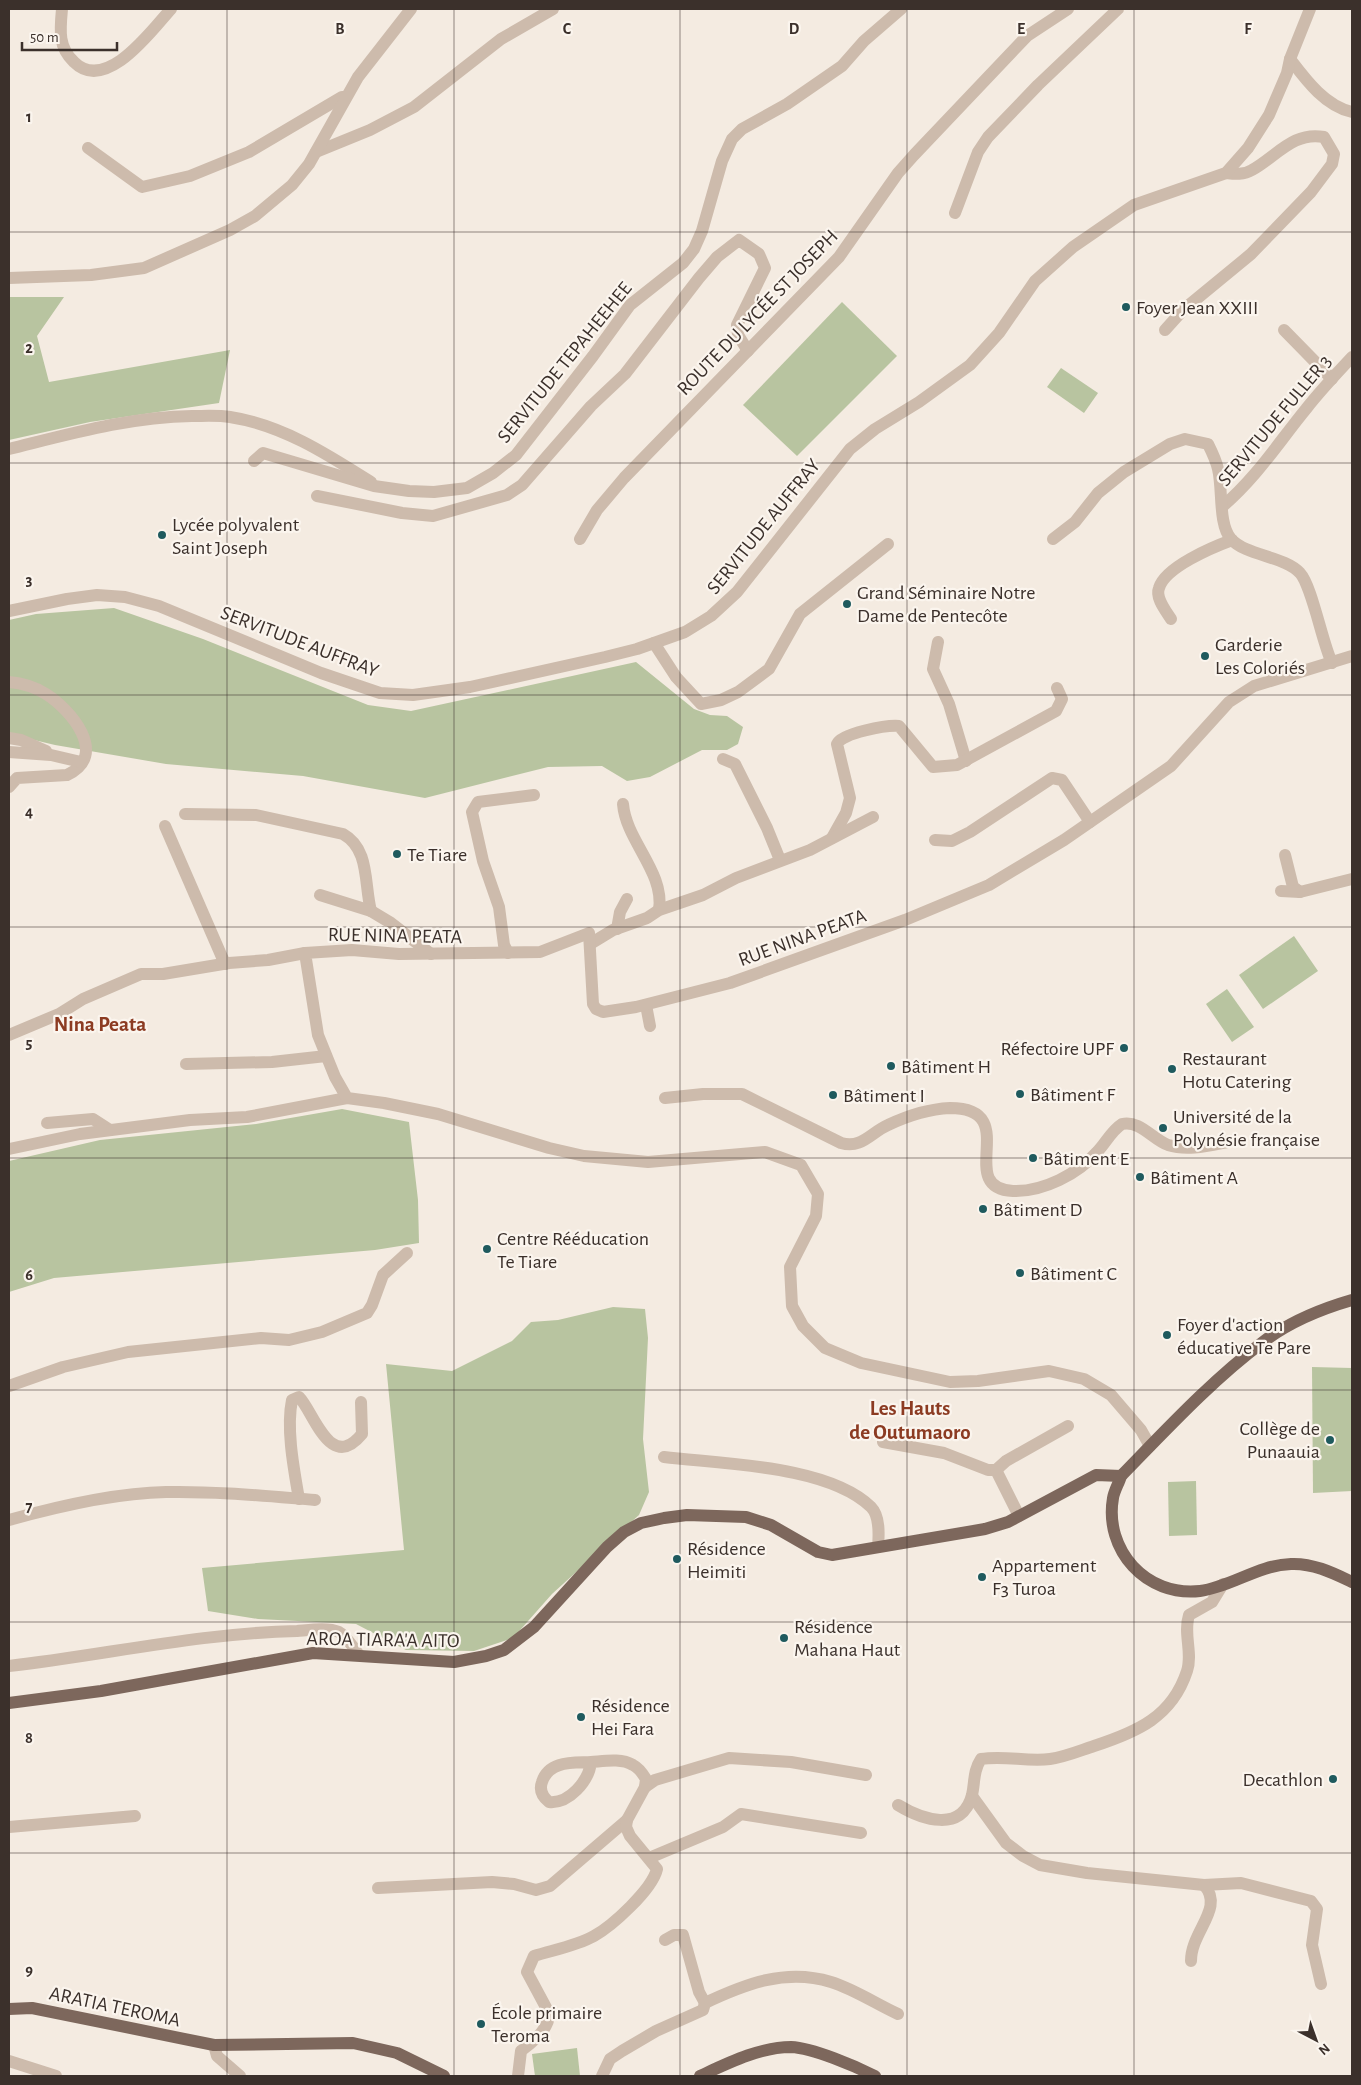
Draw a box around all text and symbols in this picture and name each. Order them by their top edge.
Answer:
scale bar [22,20,118,52]
text: B [335,21,345,37]
text: C [563,21,572,37]
text: D [789,21,800,37]
text: E [1017,21,1025,37]
text: F [1244,21,1252,37]
text: 50 m [30,30,59,45]
text: 1 [26,109,32,125]
street label: ROUTE DU LYCÉE ST JOSEPH [673,225,842,399]
street label: SERVITUDE TEPAHEEHEE [494,278,636,447]
place label: Foyer Jean XXIII [1136,298,1258,318]
marker: Foyer Jean XXIII [1120,301,1132,313]
text: 2 [25,340,33,356]
street label: SERVITUDE FULLER 3 [1214,351,1335,490]
street label: SERVITUDE AUFFRAY [703,455,825,598]
place label: Lycée polyvalent Saint Joseph [172,515,300,558]
marker: Lycée polyvalent Saint Joseph [156,529,168,541]
text: 3 [26,572,33,588]
place label: Grand Séminaire Notre Dame de Pentecôte [857,583,1035,626]
marker: Grand Séminaire Notre Dame de Pentecôte [841,598,853,610]
street label: SERVITUDE AUFFRAY [218,603,382,681]
place label: Garderie Les Coloriés [1215,635,1305,678]
marker: Garderie Les Coloriés [1199,650,1211,662]
text: 4 [25,804,33,820]
place label: Te Tiare [407,845,467,865]
marker: Te Tiare [391,848,403,860]
street label: RUE NINA PEATA [736,905,869,970]
street label: RUE NINA PEATA [328,925,463,947]
district label: Nina Peata [54,1014,146,1035]
text: 5 [26,1035,33,1051]
place label: Réfectoire UPF [1000,1039,1114,1059]
marker: Réfectoire UPF [1118,1042,1130,1054]
place label: Restaurant Hotu Catering [1182,1049,1292,1092]
place label: Bâtiment H [901,1057,991,1077]
marker: Bâtiment H [885,1060,897,1072]
marker: Restaurant Hotu Catering [1166,1063,1178,1075]
place label: Bâtiment F [1030,1085,1115,1105]
place label: Bâtiment I [843,1086,925,1106]
marker: Bâtiment F [1014,1088,1026,1100]
marker: Bâtiment I [827,1089,839,1101]
place label: Université de la Polynésie française [1173,1107,1320,1150]
marker: Université de la Polynésie française [1157,1122,1169,1134]
place label: Bâtiment E [1043,1149,1129,1169]
marker: Bâtiment E [1027,1152,1039,1164]
place label: Bâtiment A [1150,1168,1238,1188]
marker: Bâtiment A [1134,1171,1146,1183]
place label: Bâtiment D [993,1200,1082,1220]
marker: Bâtiment D [977,1203,989,1215]
place label: Centre Rééducation Te Tiare [497,1229,649,1272]
marker: Centre Rééducation Te Tiare [481,1243,493,1255]
place label: Bâtiment C [1030,1264,1117,1284]
text: 6 [25,1267,33,1283]
marker: Bâtiment C [1014,1267,1026,1279]
place label: Foyer d'action éducative Te Pare [1177,1315,1311,1358]
marker: Foyer d'action éducative Te Pare [1161,1329,1173,1341]
district label: Les Hauts de Outumaoro [849,1398,971,1443]
place label: Collège de Punaauia [1239,1419,1320,1462]
marker: Collège de Punaauia [1324,1434,1336,1446]
text: 7 [26,1499,33,1515]
place label: Résidence Heimiti [687,1539,766,1582]
marker: Résidence Heimiti [671,1553,683,1565]
place label: Appartement F3 Turoa [992,1556,1097,1599]
marker: Appartement F3 Turoa [976,1571,988,1583]
place label: Résidence Mahana Haut [794,1617,901,1660]
street label: AROA TIARA'A AITO [306,1629,460,1651]
marker: Résidence Mahana Haut [778,1632,790,1644]
place label: Résidence Hei Fara [591,1696,670,1739]
marker: Résidence Hei Fara [575,1711,587,1723]
text: 8 [25,1730,33,1746]
place label: Decathlon [1242,1770,1323,1790]
marker: Decathlon [1327,1773,1339,1785]
text: 9 [25,1962,33,1978]
street label: ARATIA TEROMA [47,1983,183,2031]
place label: École primaire Teroma [491,2002,602,2046]
north arrow [1291,2015,1341,2065]
marker: École primaire Teroma [475,2018,487,2030]
text: N [1316,2041,1332,2058]

